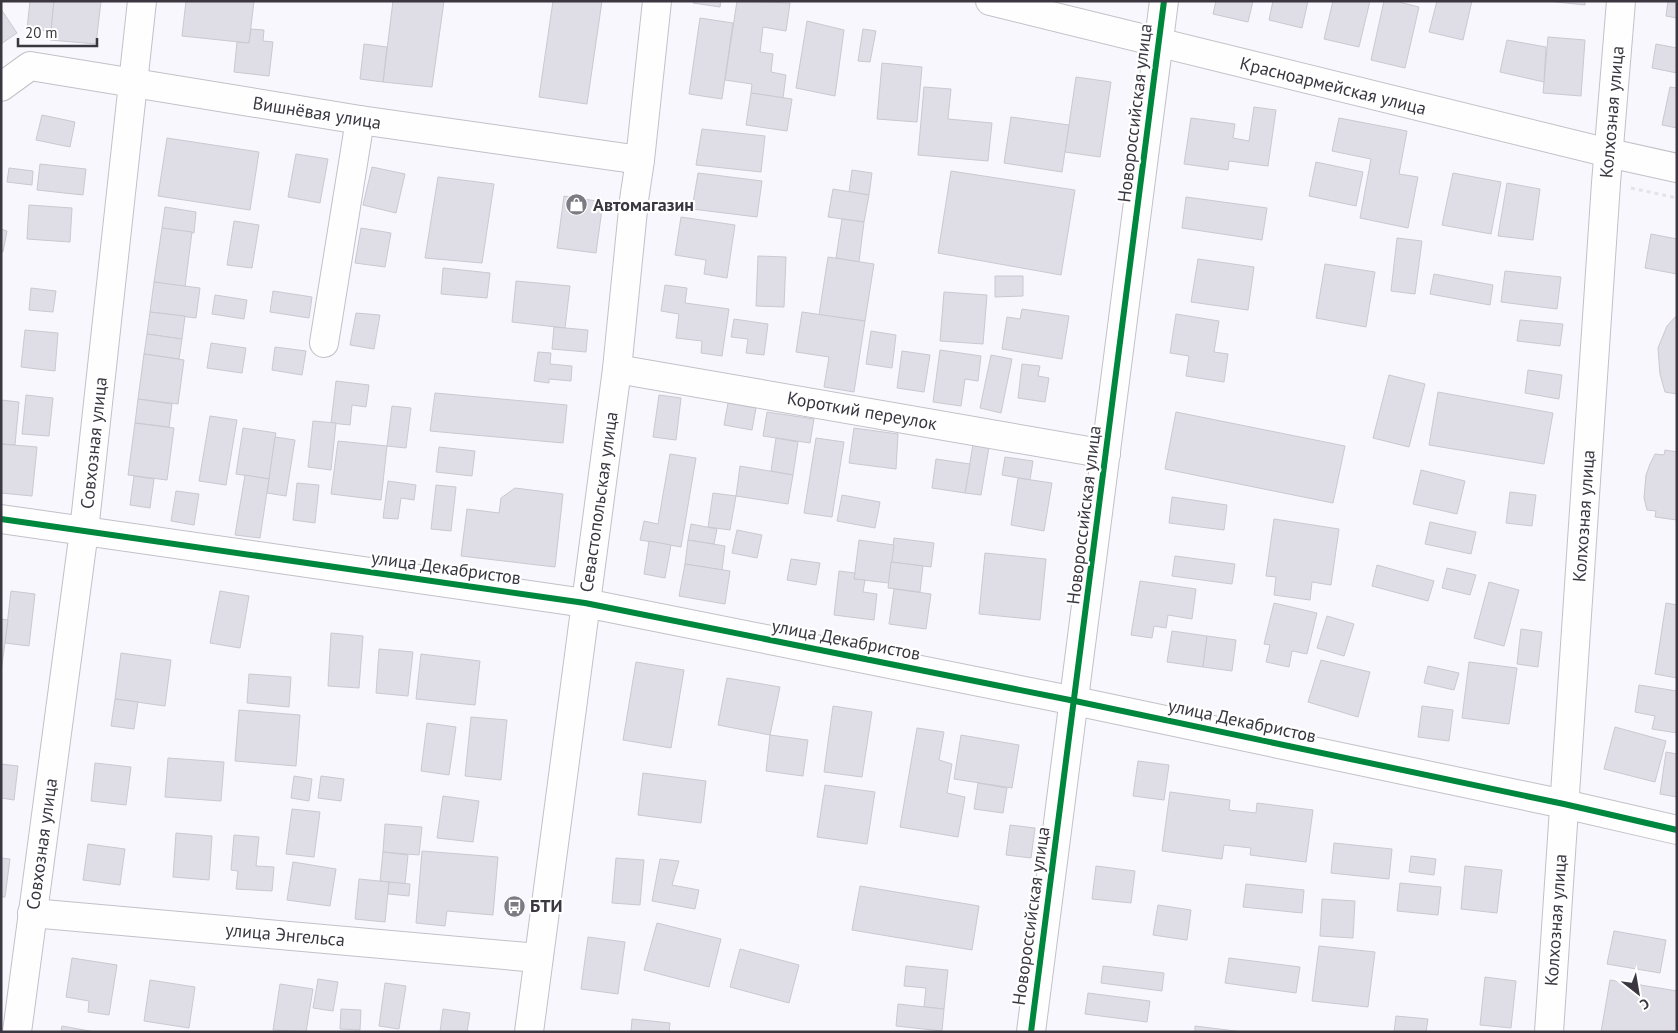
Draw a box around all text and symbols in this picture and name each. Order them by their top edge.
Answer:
scale bar [18,15,96,47]
street label: Новороссийская улица [1112,22,1157,204]
text: 20 m [25,23,58,42]
street label: Колхозная улица [1594,45,1629,179]
street label: Красноармейская улица [1238,51,1429,120]
street label: Вишнёвая улица [251,91,383,134]
shop icon: Автомагазин [565,193,589,217]
place label: Автомагазин [593,193,694,216]
street label: Совхозная улица [75,376,112,510]
street label: Короткий переулок [785,386,939,435]
street label: Севастопольская улица [574,410,623,594]
street label: Новороссийская улица [1061,424,1106,606]
street label: Колхозная улица [1567,449,1600,583]
street label: улица Декабристов [370,546,522,589]
street label: улица Декабристов [770,614,922,665]
street label: улица Декабристов [1166,694,1318,747]
street label: Совхозная улица [21,777,62,911]
street label: Новороссийская улица [1007,825,1054,1007]
street label: Колхозная улица [1539,853,1572,987]
bus stop icon: БТИ [502,894,526,918]
place label: БТИ [530,894,562,917]
street label: улица Энгельса [224,918,346,951]
north arrow [1613,968,1663,1018]
text: С [1637,994,1653,1014]

